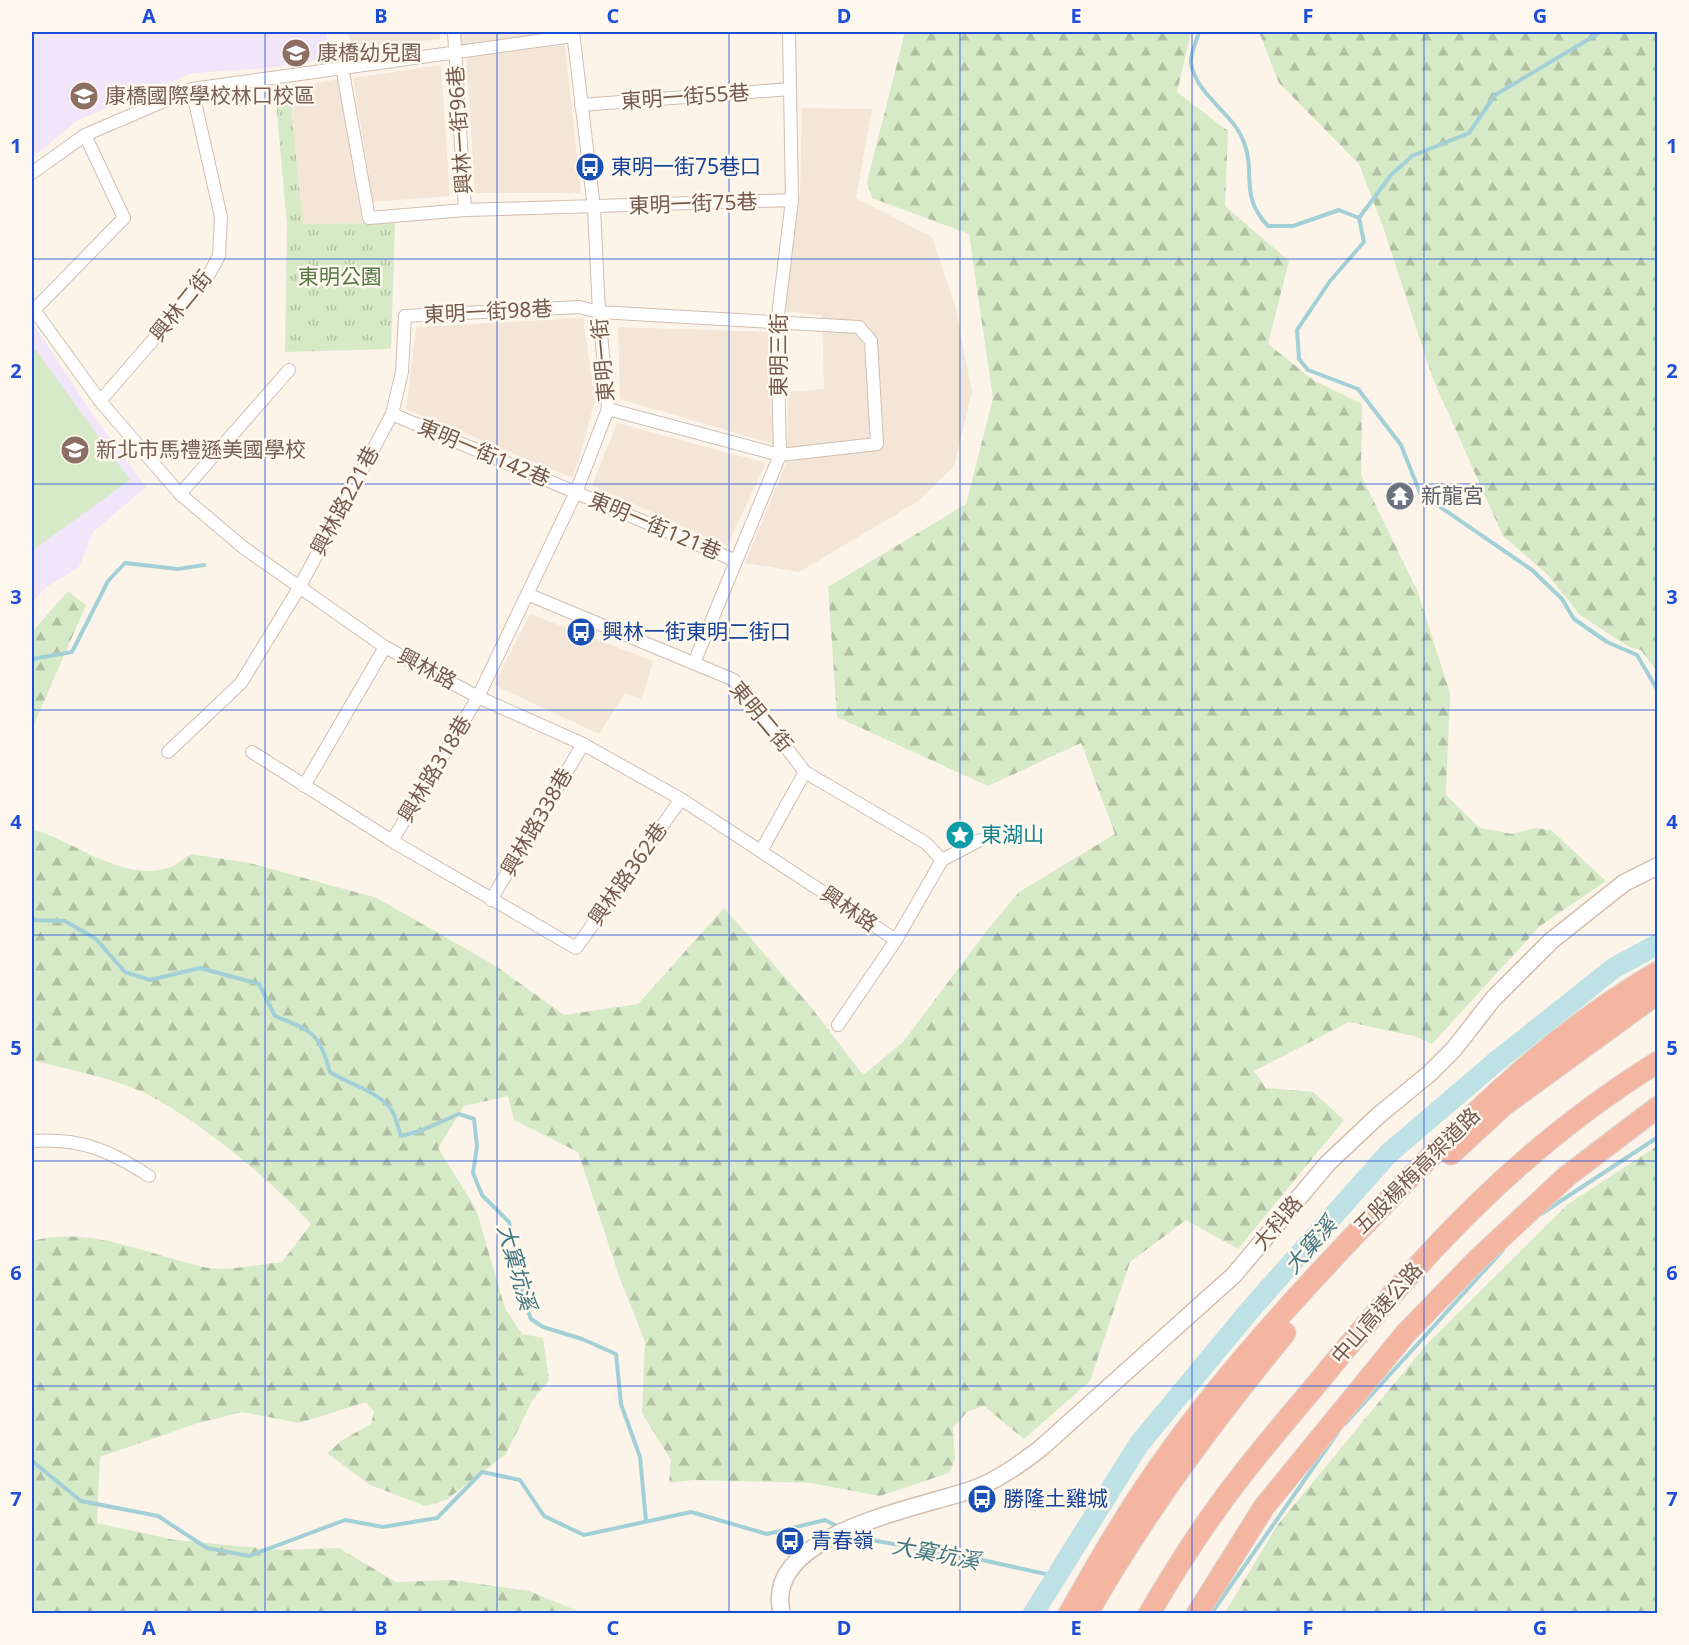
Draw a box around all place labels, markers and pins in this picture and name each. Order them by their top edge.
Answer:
school or university icon: 康橋幼兒園 [280,37,312,69]
place label: 康橋幼兒園 [317,38,422,66]
school or university icon: 康橋國際學校林口校區 [68,80,100,112]
place label: 康橋國際學校林口校區 [105,81,315,109]
bus stop icon: 東明一街75巷口 [574,151,606,183]
place label: 東明一街75巷口 [611,152,761,180]
school or university icon: 新北市馬禮遜美國學校 [59,434,91,466]
place label: 新北市馬禮遜美國學校 [96,435,306,463]
temple icon: 新龍宮 [1384,480,1416,512]
place label: 新龍宮 [1421,481,1484,509]
bus stop icon: 興林一街東明二街口 [565,616,597,648]
place label: 興林一街東明二街口 [602,617,791,645]
place icon: 東湖山 [944,819,976,851]
place label: 東湖山 [981,820,1044,848]
bus stop icon: 勝隆土雞城 [966,1483,998,1515]
place label: 勝隆土雞城 [1003,1484,1108,1512]
bus stop icon: 青春嶺 [774,1525,806,1557]
place label: 青春嶺 [811,1526,874,1554]

